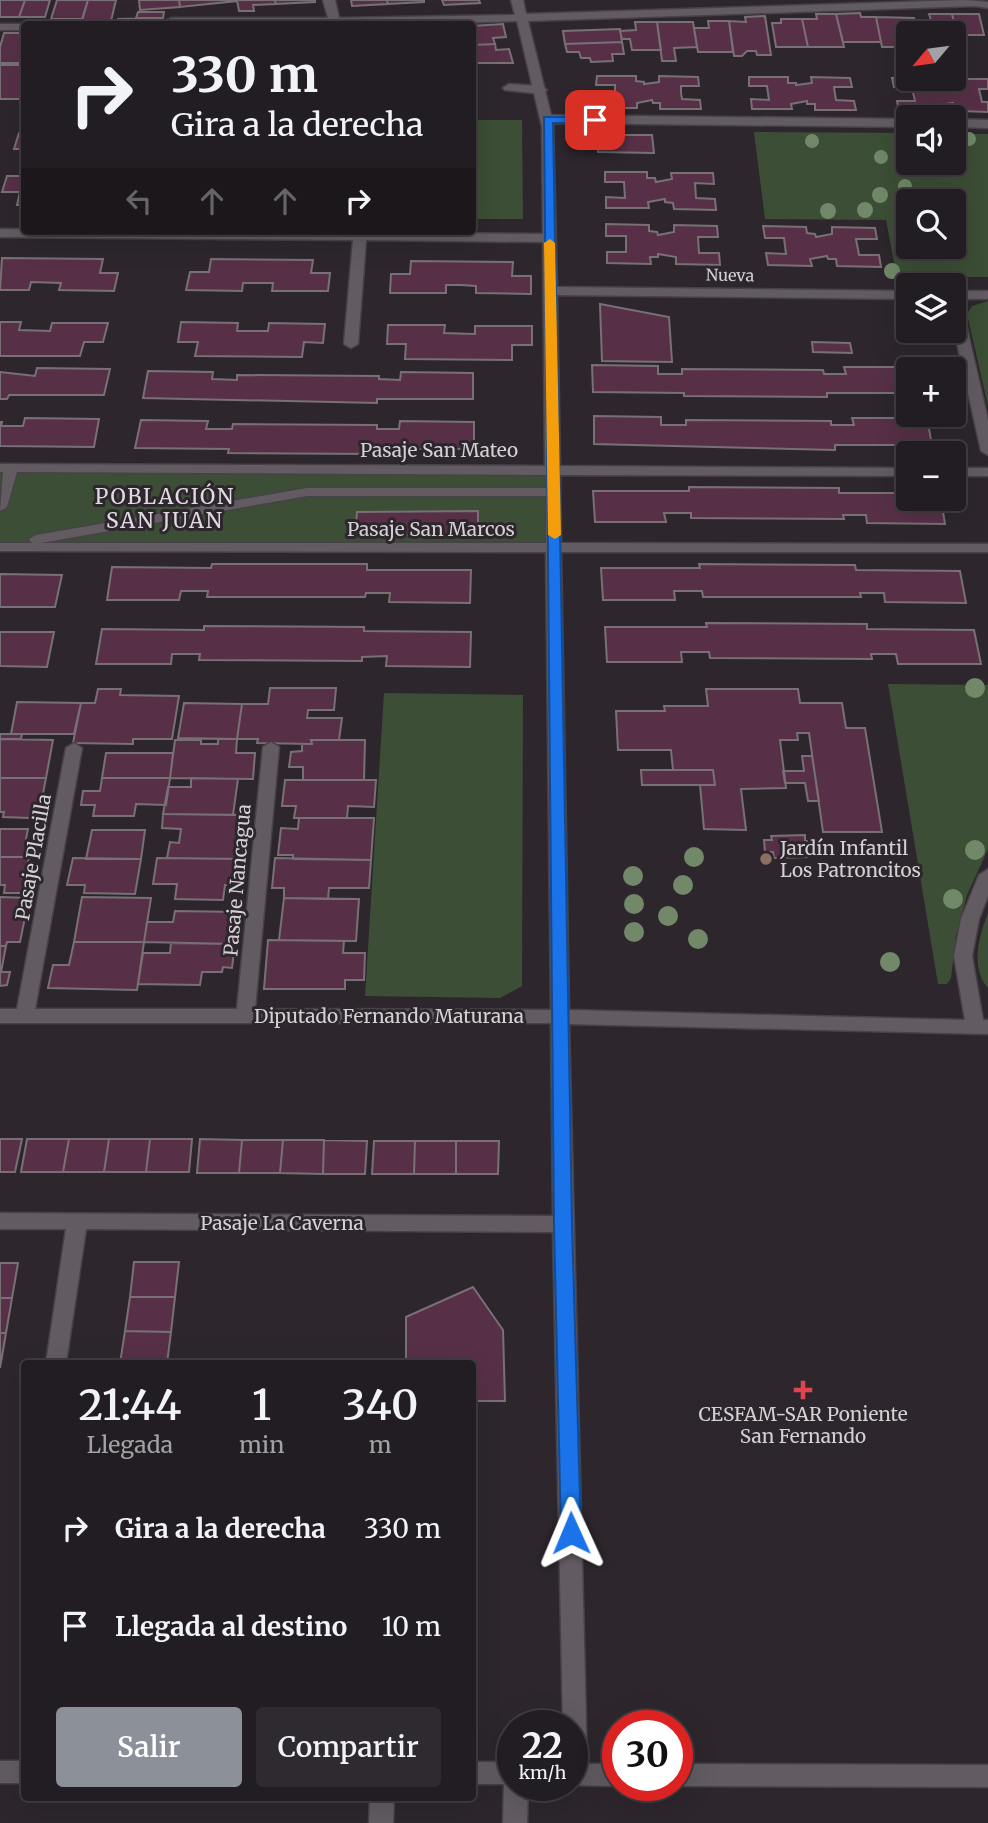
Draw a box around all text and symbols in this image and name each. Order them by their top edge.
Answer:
north arrow [896,21,966,91]
map controls [896,21,966,511]
text: 330 m [171,44,318,105]
icon: right [56,49,147,140]
pin [565,90,625,150]
icon: arrive [576,101,614,139]
text: Gira a la derecha [171,105,424,145]
button: sound [896,105,966,175]
icon: left [120,182,158,220]
icon: ahead [193,182,231,220]
icon: ahead [266,182,304,220]
icon: right [339,182,377,220]
button: search [896,189,966,259]
street label: Nueva [706,265,755,285]
button: layers [896,273,966,343]
button: + [896,357,966,427]
street label: Pasaje San Mateo [360,438,518,462]
button: − [896,441,966,511]
district label: POBLACIÓN SAN JUAN [95,483,235,534]
street label: Pasaje San Marcos [347,517,515,541]
street label: Pasaje Placilla [10,792,56,922]
street label: Pasaje Nancagua [218,803,256,957]
place label: Jardín Infantil Los Patroncitos [779,836,921,882]
marker: Jardín Infantil Los Patroncitos [758,851,774,867]
street label: Diputado Fernando Maturana [254,1004,524,1028]
street label: Pasaje La Caverna [200,1211,364,1235]
text: 21:44 [79,1379,181,1431]
text: 1 [252,1379,271,1431]
text: 340 [342,1379,418,1431]
marker: CESFAM-SAR Poniente San Fernando [793,1380,813,1400]
place label: CESFAM-SAR Poniente San Fernando [698,1402,908,1448]
text: Llegada [87,1430,173,1459]
text: min [239,1430,284,1459]
text: m [369,1430,392,1459]
position arrow [534,1496,608,1570]
icon: right [56,1509,94,1547]
text: Gira a la derecha [115,1512,326,1545]
text: 330 m [364,1512,441,1545]
icon: arrive [56,1607,94,1645]
text: Llegada al destino [115,1610,347,1643]
text: 10 m [382,1610,441,1643]
button: Salir [56,1707,242,1787]
button: Compartir [256,1707,441,1787]
speed limit sign: 30 [602,1710,693,1801]
text: 22 [522,1724,563,1768]
text: km/h [519,1761,566,1784]

